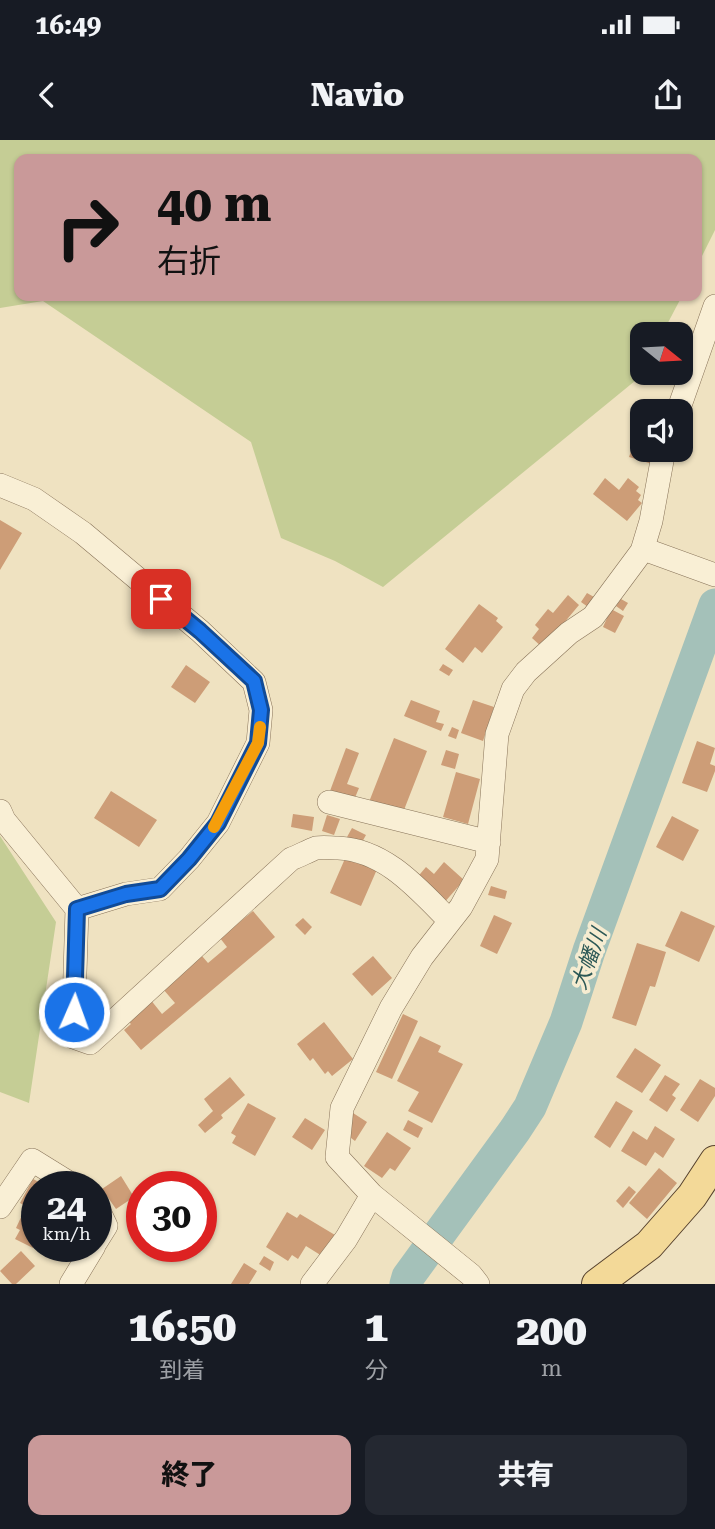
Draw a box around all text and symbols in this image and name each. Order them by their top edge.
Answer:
text: 16:49 [35,10,101,40]
icon: back [28,76,66,114]
text: Navio [311,76,404,114]
icon: share [649,76,687,114]
text: 40 m [157,176,272,233]
icon: right [42,182,133,273]
text: 右折 [157,242,221,280]
north arrow [630,322,693,385]
map controls [630,322,693,462]
button: sound [630,399,693,462]
pin [131,569,191,629]
icon: arrive [142,580,180,618]
water label: 大幡川 [567,923,612,993]
position arrow [37,975,111,1049]
speed limit sign: 30 [126,1171,217,1262]
text: 24 [47,1187,86,1228]
text: km/h [42,1223,91,1244]
text: 16:50 [128,1302,236,1351]
text: 1 [364,1302,388,1351]
text: 200 [516,1306,587,1355]
text: m [541,1355,562,1382]
text: 到着 [159,1357,205,1384]
text: 分 [365,1357,388,1384]
button: 終了 [28,1435,351,1515]
button: 共有 [365,1435,687,1515]

